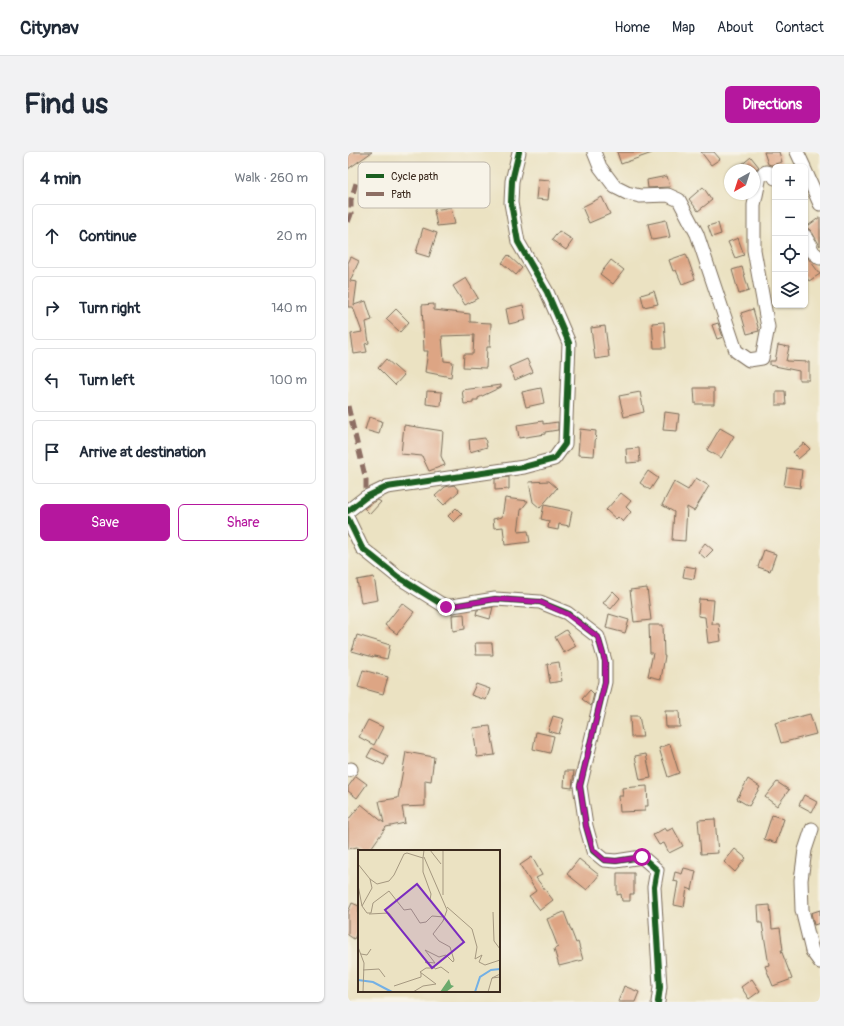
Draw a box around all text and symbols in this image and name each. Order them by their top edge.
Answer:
text: Citynav [20,16,79,40]
text: Home [615,19,650,36]
text: Map [672,19,695,36]
text: About [717,19,753,36]
text: Contact [775,19,824,36]
button: Directions [725,86,820,123]
text: Find us [24,87,108,122]
legend [358,162,490,208]
north arrow [724,164,760,200]
map controls [772,164,808,308]
button: + [772,164,808,200]
text: 4 min [40,168,81,189]
text: Walk · 260 m [234,170,308,186]
text: Cycle path [391,170,438,183]
text: Path [391,188,411,201]
button: − [772,200,808,236]
icon: ahead [41,225,63,247]
text: Continue [79,227,137,246]
text: 20 m [276,228,307,244]
button: locate [772,236,808,272]
button: layers [772,272,808,308]
icon: right [41,297,63,319]
text: Turn right [79,299,140,318]
text: 140 m [271,300,307,316]
icon: left [41,369,63,391]
text: Turn left [79,371,135,390]
text: 100 m [270,372,307,388]
icon: arrive [41,441,63,463]
text: Arrive at destination [79,443,206,462]
button: Save [40,504,170,541]
button: Share [178,504,308,541]
route end [437,598,455,616]
route start [633,848,651,866]
inset map [358,850,500,992]

